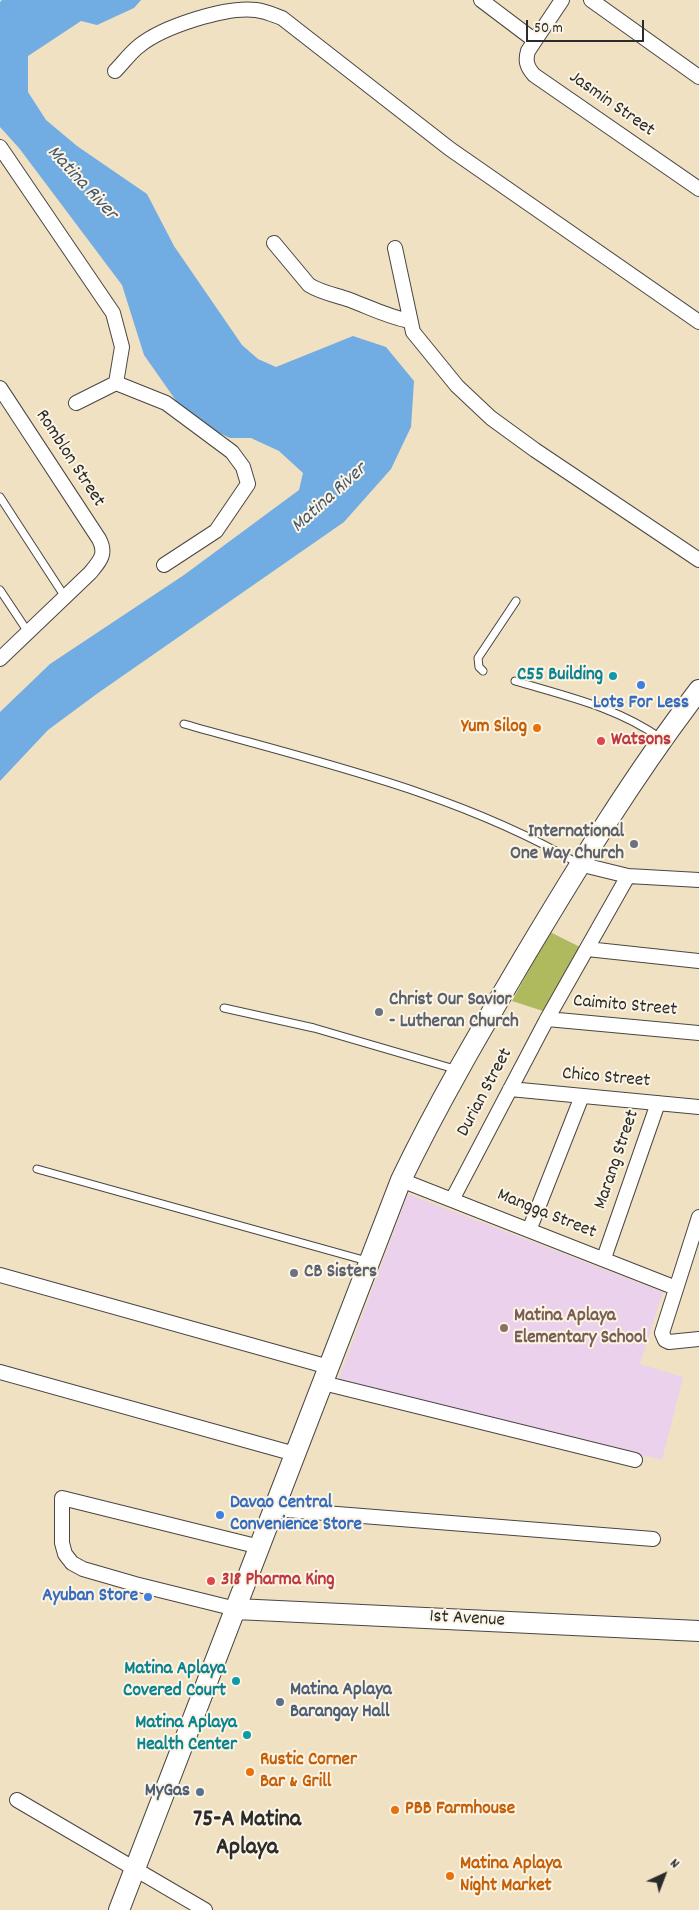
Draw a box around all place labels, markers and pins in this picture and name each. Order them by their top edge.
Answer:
place label: C55 Building [517,665,603,687]
marker: C55 Building [607,670,619,682]
marker: Lots For Less [635,679,647,691]
place label: Lots For Less [593,693,689,715]
place label: Yum Silog [461,717,527,739]
marker: Yum Silog [531,722,543,734]
place label: Watsons [611,730,671,752]
marker: Watsons [595,735,607,747]
place label: International One Way Church [510,822,624,866]
marker: International One Way Church [628,838,640,850]
place label: Christ Our Savior - Lutheran Church [389,990,519,1034]
marker: Christ Our Savior - Lutheran Church [373,1006,385,1018]
place label: CB Sisters [304,1262,377,1284]
marker: CB Sisters [288,1267,300,1279]
place label: Matina Aplaya Elementary School [514,1306,647,1350]
marker: Matina Aplaya Elementary School [498,1322,510,1334]
place label: Davao Central Convenience Store [230,1493,362,1537]
marker: Davao Central Convenience Store [214,1509,226,1521]
place label: 318 Pharma King [221,1570,335,1592]
marker: 318 Pharma King [205,1575,217,1587]
place label: Ayuban Store [42,1586,138,1608]
marker: Ayuban Store [142,1591,154,1603]
place label: Matina Aplaya Covered Court [123,1659,226,1703]
marker: Matina Aplaya Covered Court [230,1675,242,1687]
place label: Matina Aplaya Barangay Hall [290,1680,392,1724]
marker: Matina Aplaya Barangay Hall [274,1696,286,1708]
place label: Matina Aplaya Health Center [135,1713,237,1757]
marker: Matina Aplaya Health Center [241,1729,253,1741]
place label: Rustic Corner Bar & Grill [260,1750,357,1794]
marker: Rustic Corner Bar & Grill [244,1766,256,1778]
place label: MyGas [145,1781,190,1803]
marker: MyGas [194,1786,206,1798]
place label: PBB Farmhouse [405,1799,515,1821]
marker: PBB Farmhouse [389,1804,401,1816]
place label: Matina Aplaya Night Market [460,1854,562,1898]
marker: Matina Aplaya Night Market [444,1870,456,1882]

